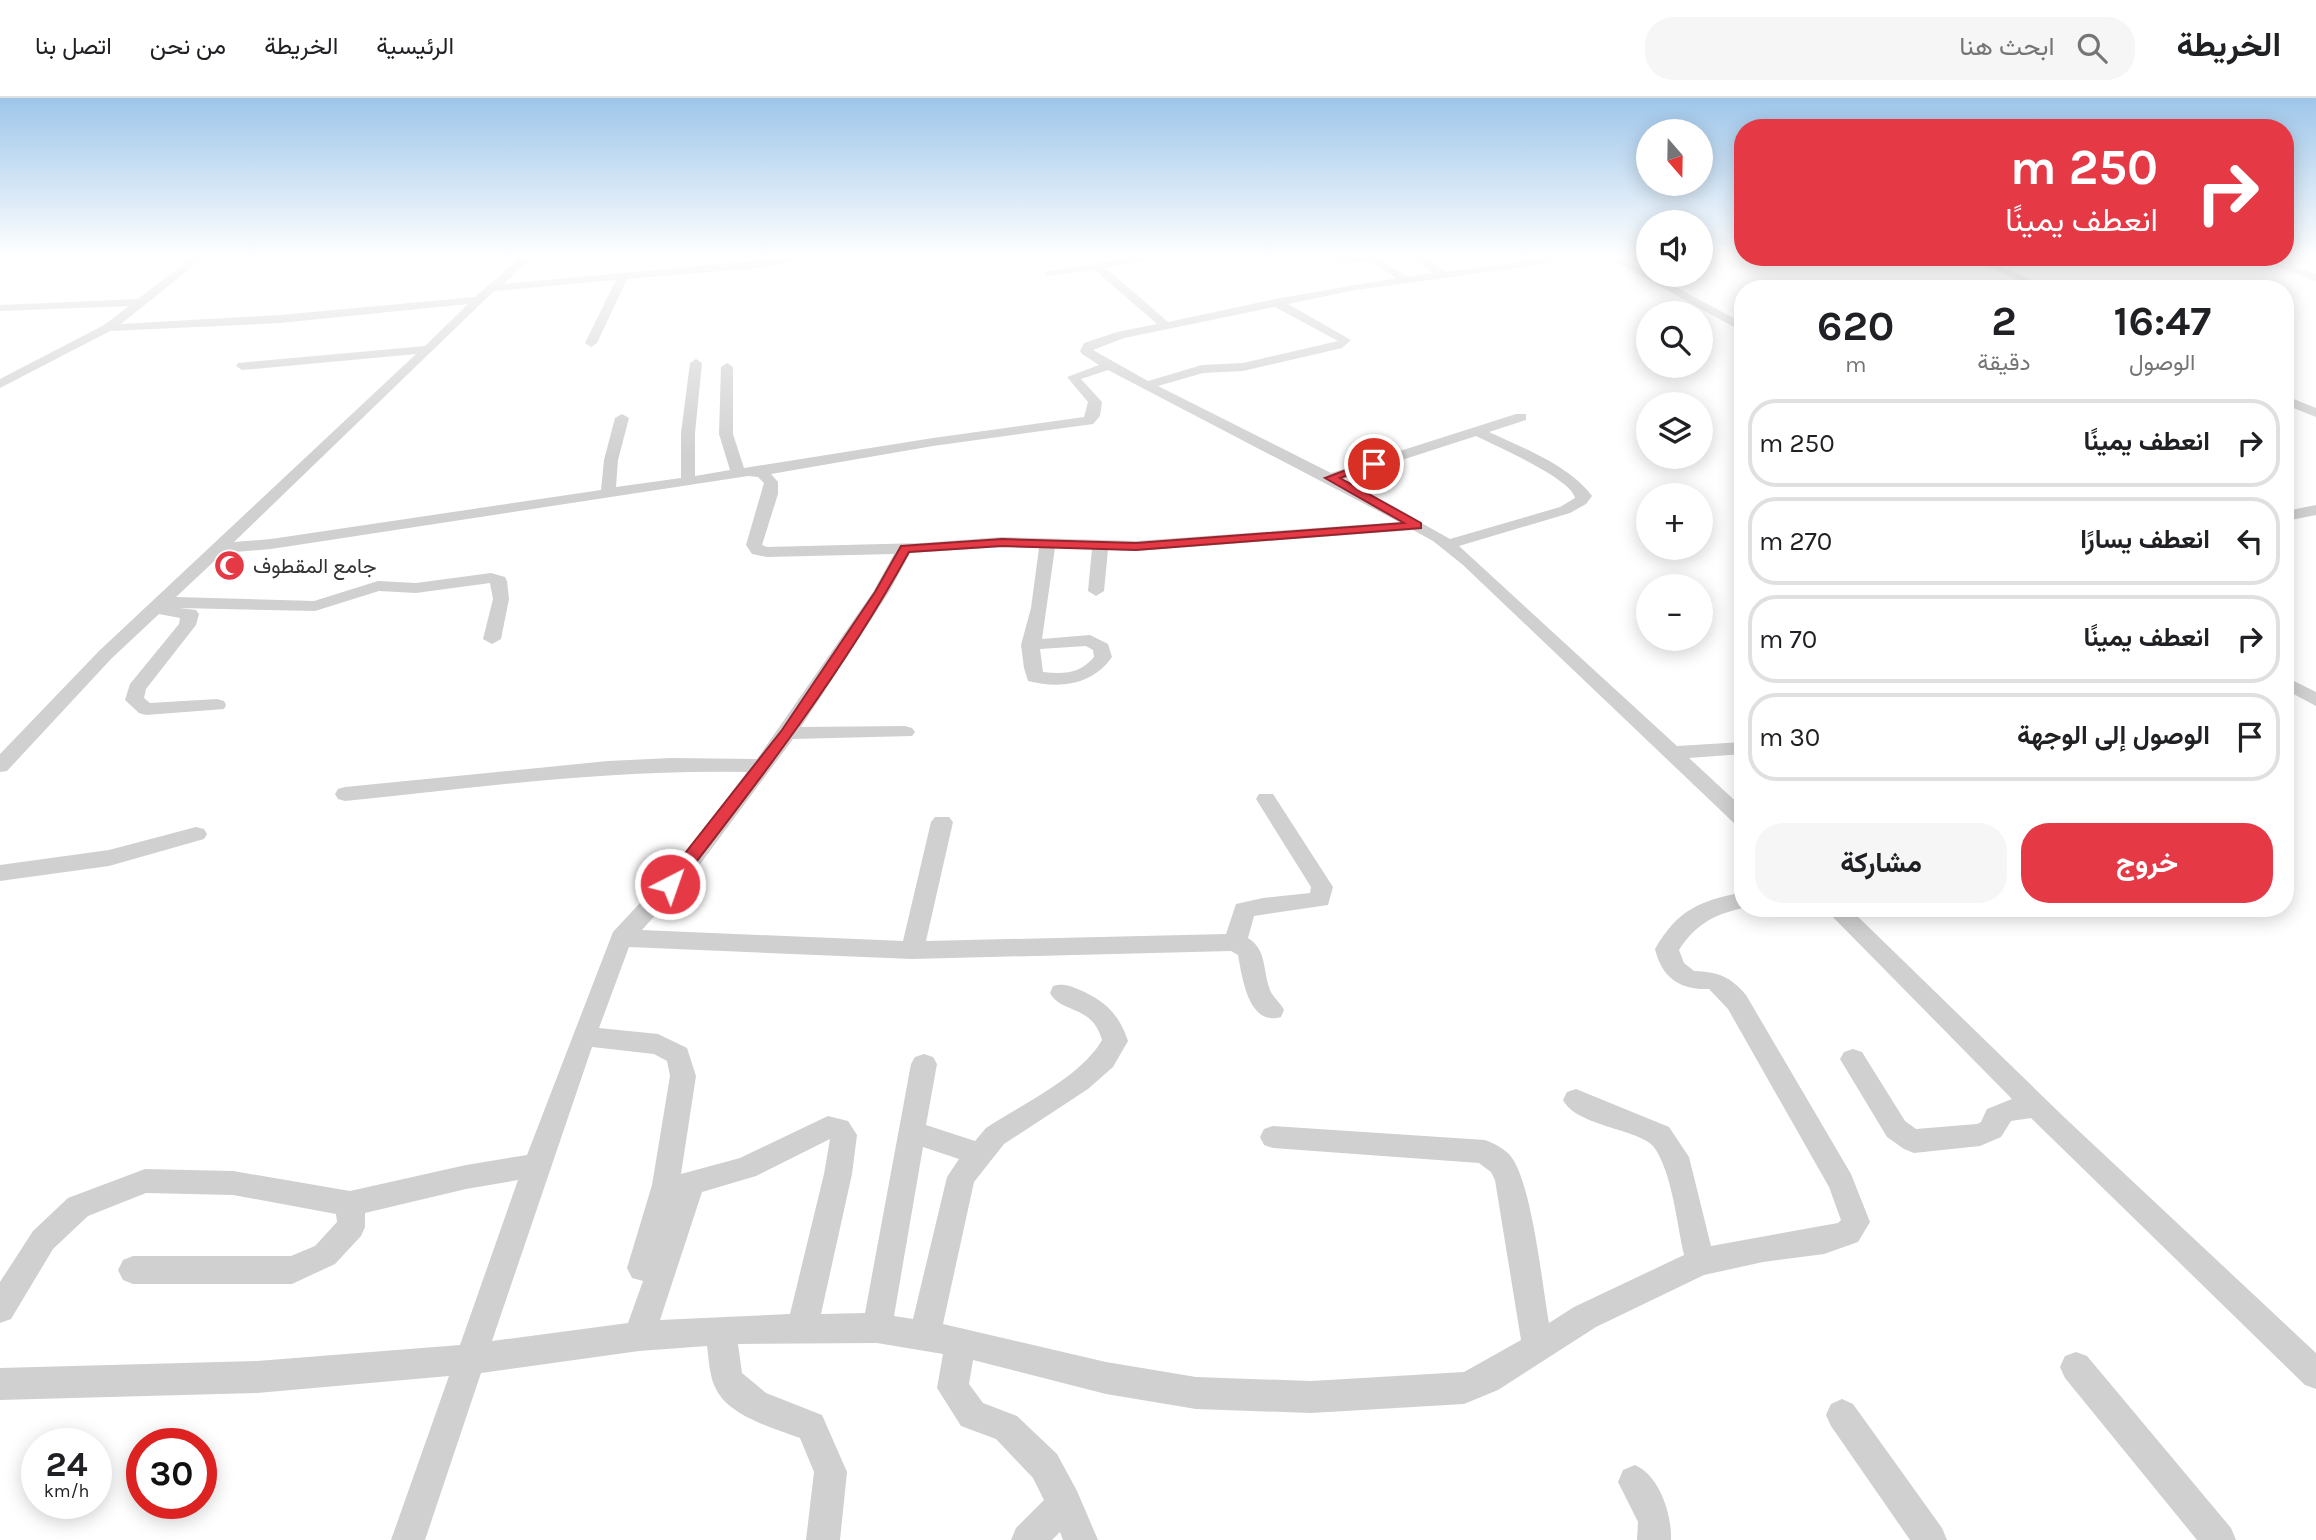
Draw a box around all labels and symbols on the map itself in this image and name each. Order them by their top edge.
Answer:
north arrow [1636,119,1713,196]
pin [1344,434,1404,494]
mosque icon: جامع المقطوف [213,549,247,583]
place label: جامع المقطوف [253,554,376,580]
position arrow [633,847,707,921]
speed limit sign: 30 [126,1428,217,1519]

